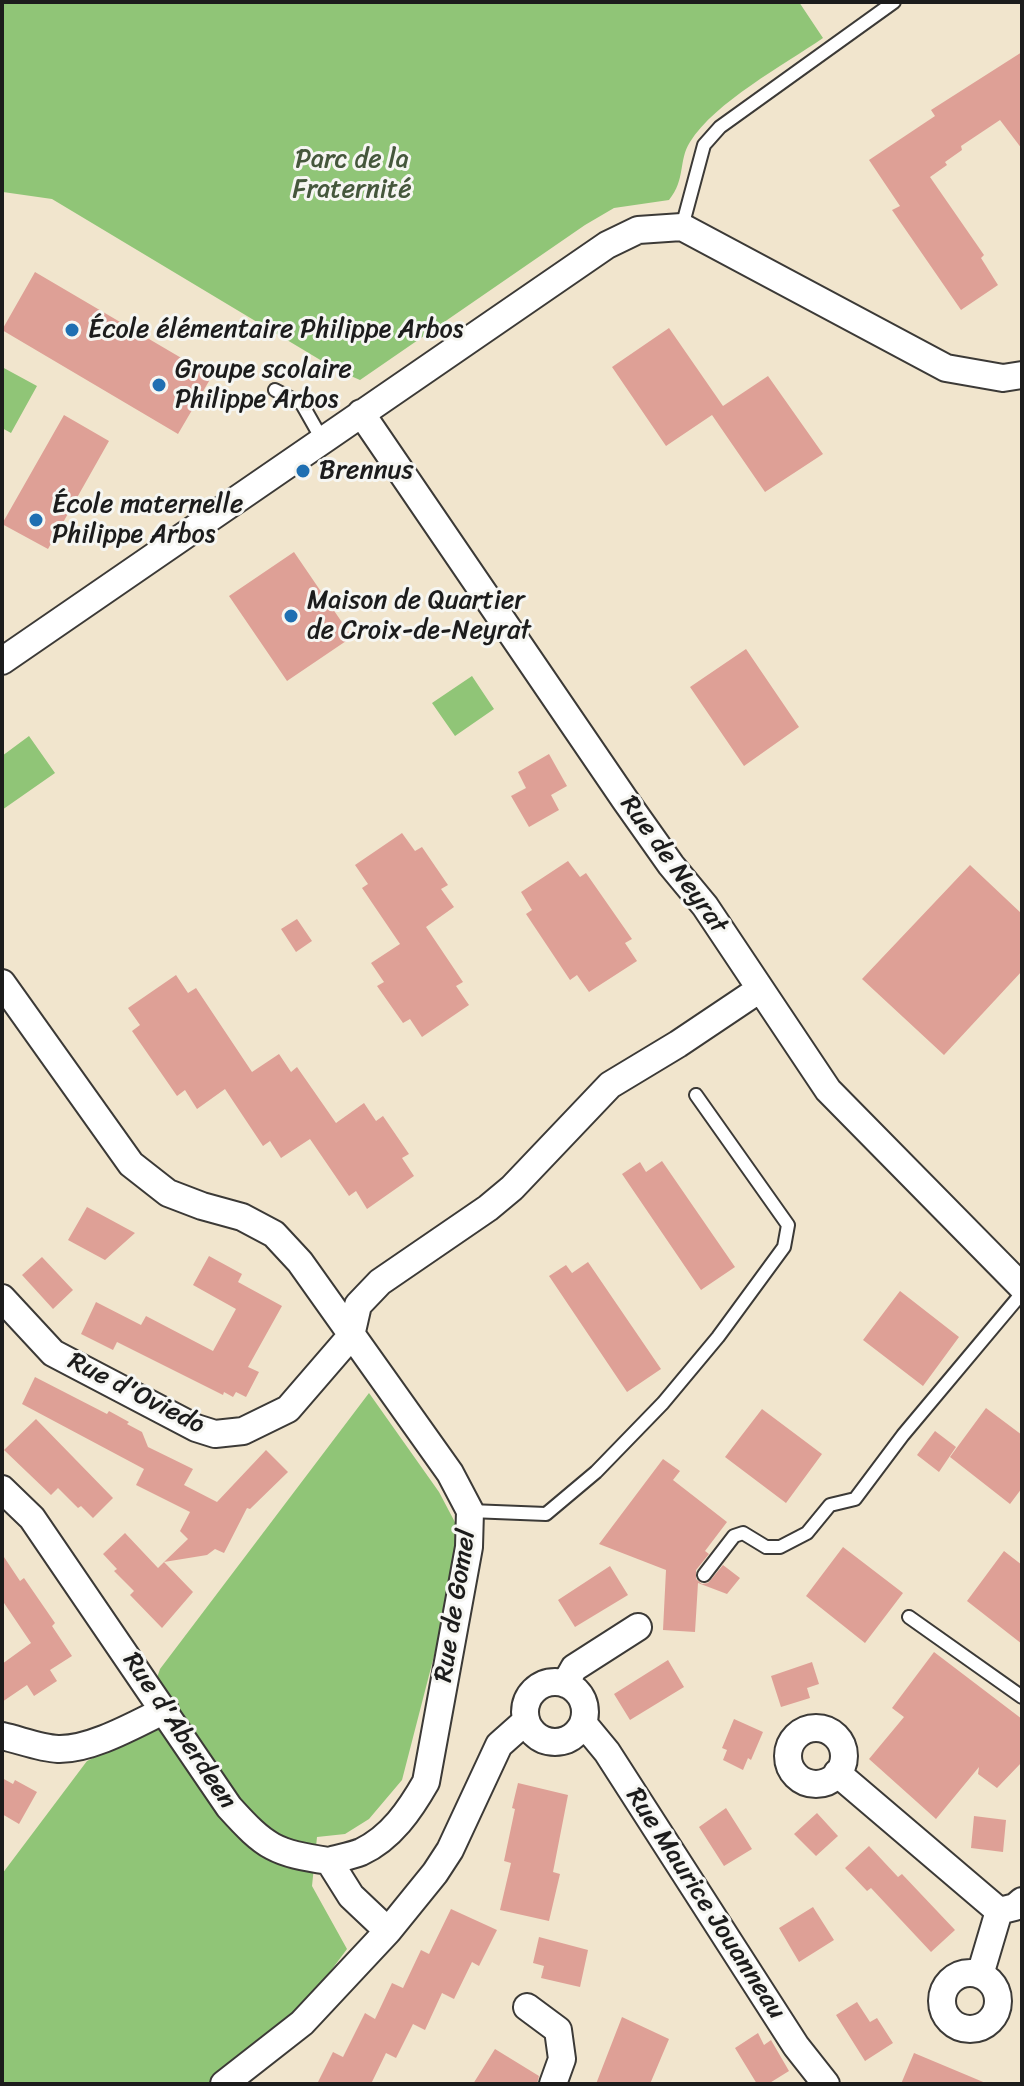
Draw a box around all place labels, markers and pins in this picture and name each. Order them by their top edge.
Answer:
place label: École élémentaire Philippe Arbos [88,314,463,346]
marker: École élémentaire Philippe Arbos [63,321,81,339]
place label: Groupe scolaire Philippe Arbos [175,354,352,416]
marker: Groupe scolaire Philippe Arbos [150,376,168,394]
place label: Brennus [319,455,413,487]
marker: Brennus [294,462,312,480]
place label: École maternelle Philippe Arbos [52,489,243,550]
marker: École maternelle Philippe Arbos [27,511,45,529]
place label: Maison de Quartier de Croix-de-Neyrat [307,585,531,646]
marker: Maison de Quartier de Croix-de-Neyrat [282,607,300,625]

